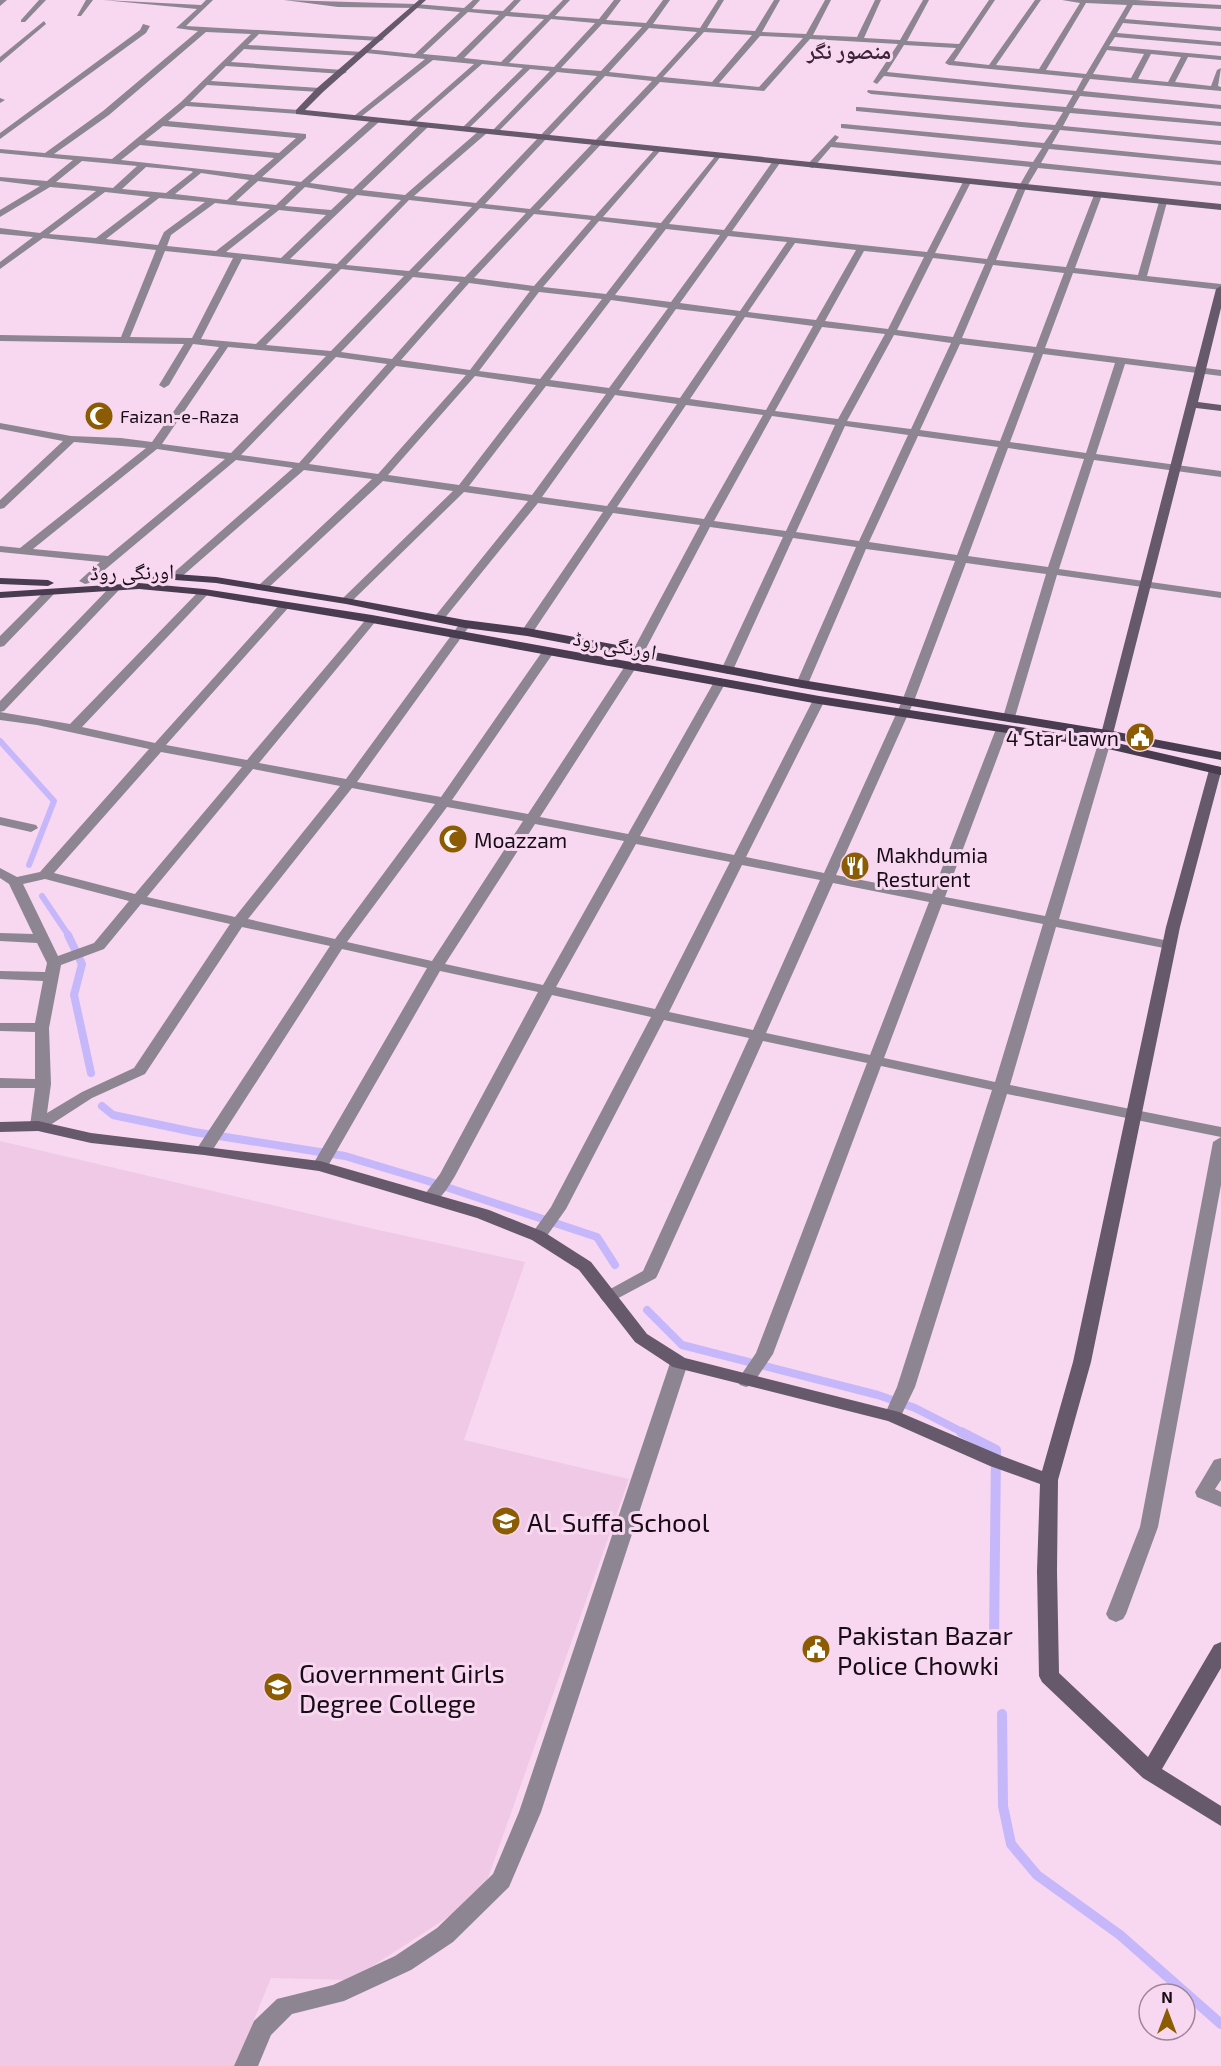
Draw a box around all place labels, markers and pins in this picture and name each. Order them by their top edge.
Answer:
mosque icon: Faizan-e-Raza [83,400,115,432]
place label: Faizan-e-Raza [120,405,239,427]
public building icon: 4 Star Lawn [1124,721,1156,753]
place label: 4 Star Lawn [1006,725,1119,750]
mosque icon: Moazzam [437,823,469,855]
place label: Moazzam [474,827,567,852]
place label: Makhdumia Resturent [876,842,988,891]
restaurant icon: Makhdumia Resturent [839,850,871,882]
school or university icon: AL Suffa School [490,1505,522,1537]
place label: AL Suffa School [527,1506,710,1537]
place label: Pakistan Bazar Police Chowki [837,1619,1013,1680]
public building icon: Pakistan Bazar Police Chowki [800,1633,832,1665]
place label: Government Girls Degree College [299,1657,505,1718]
school or university icon: Government Girls Degree College [262,1671,294,1703]

